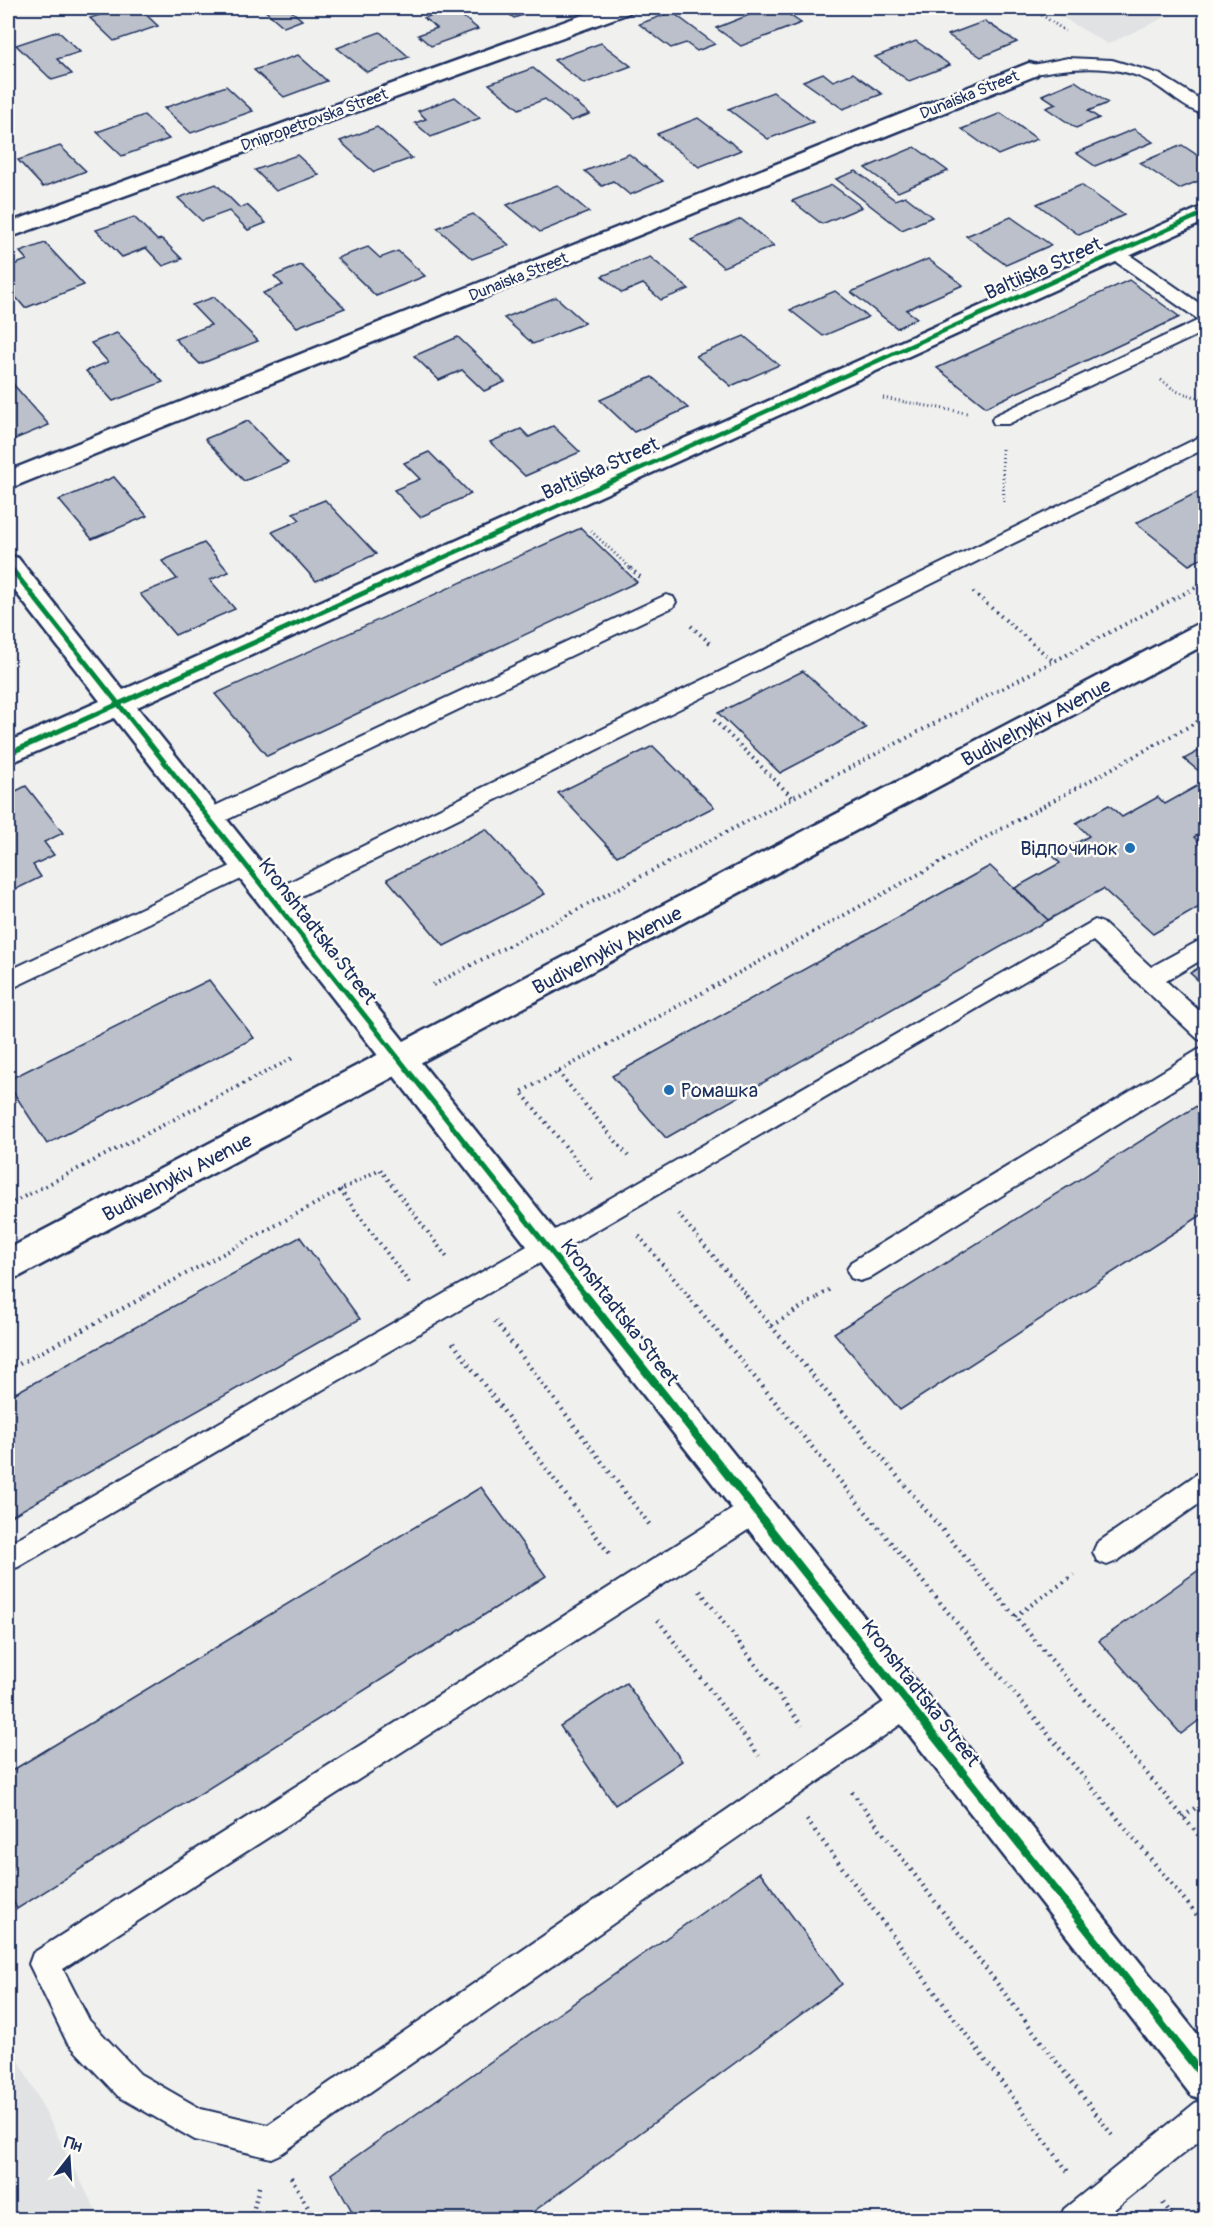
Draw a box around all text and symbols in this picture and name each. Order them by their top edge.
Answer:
street label: Dunaiska Street [917,66,1022,124]
street label: Dnipropetrovska Street [238,84,391,156]
street label: Baltiiska Street [981,231,1107,305]
street label: Dunaiska Street [466,248,571,306]
street label: Baltiiska Street [538,431,664,505]
street label: Budivelnykiv Avenue [957,672,1115,772]
place label: Відпочинок [1020,836,1118,861]
marker: Відпочинок [1123,841,1137,855]
street label: Kronshtadtska Street [253,853,383,1010]
street label: Budivelnykiv Avenue [528,900,686,1000]
place label: Ромашка [681,1078,758,1103]
marker: Ромашка [662,1083,676,1097]
street label: Budivelnykiv Avenue [98,1127,256,1227]
street label: Kronshtadtska Street [555,1234,685,1391]
street label: Kronshtadtska Street [856,1615,986,1772]
north arrow [39,2128,99,2188]
text: Пн [62,2132,84,2157]

